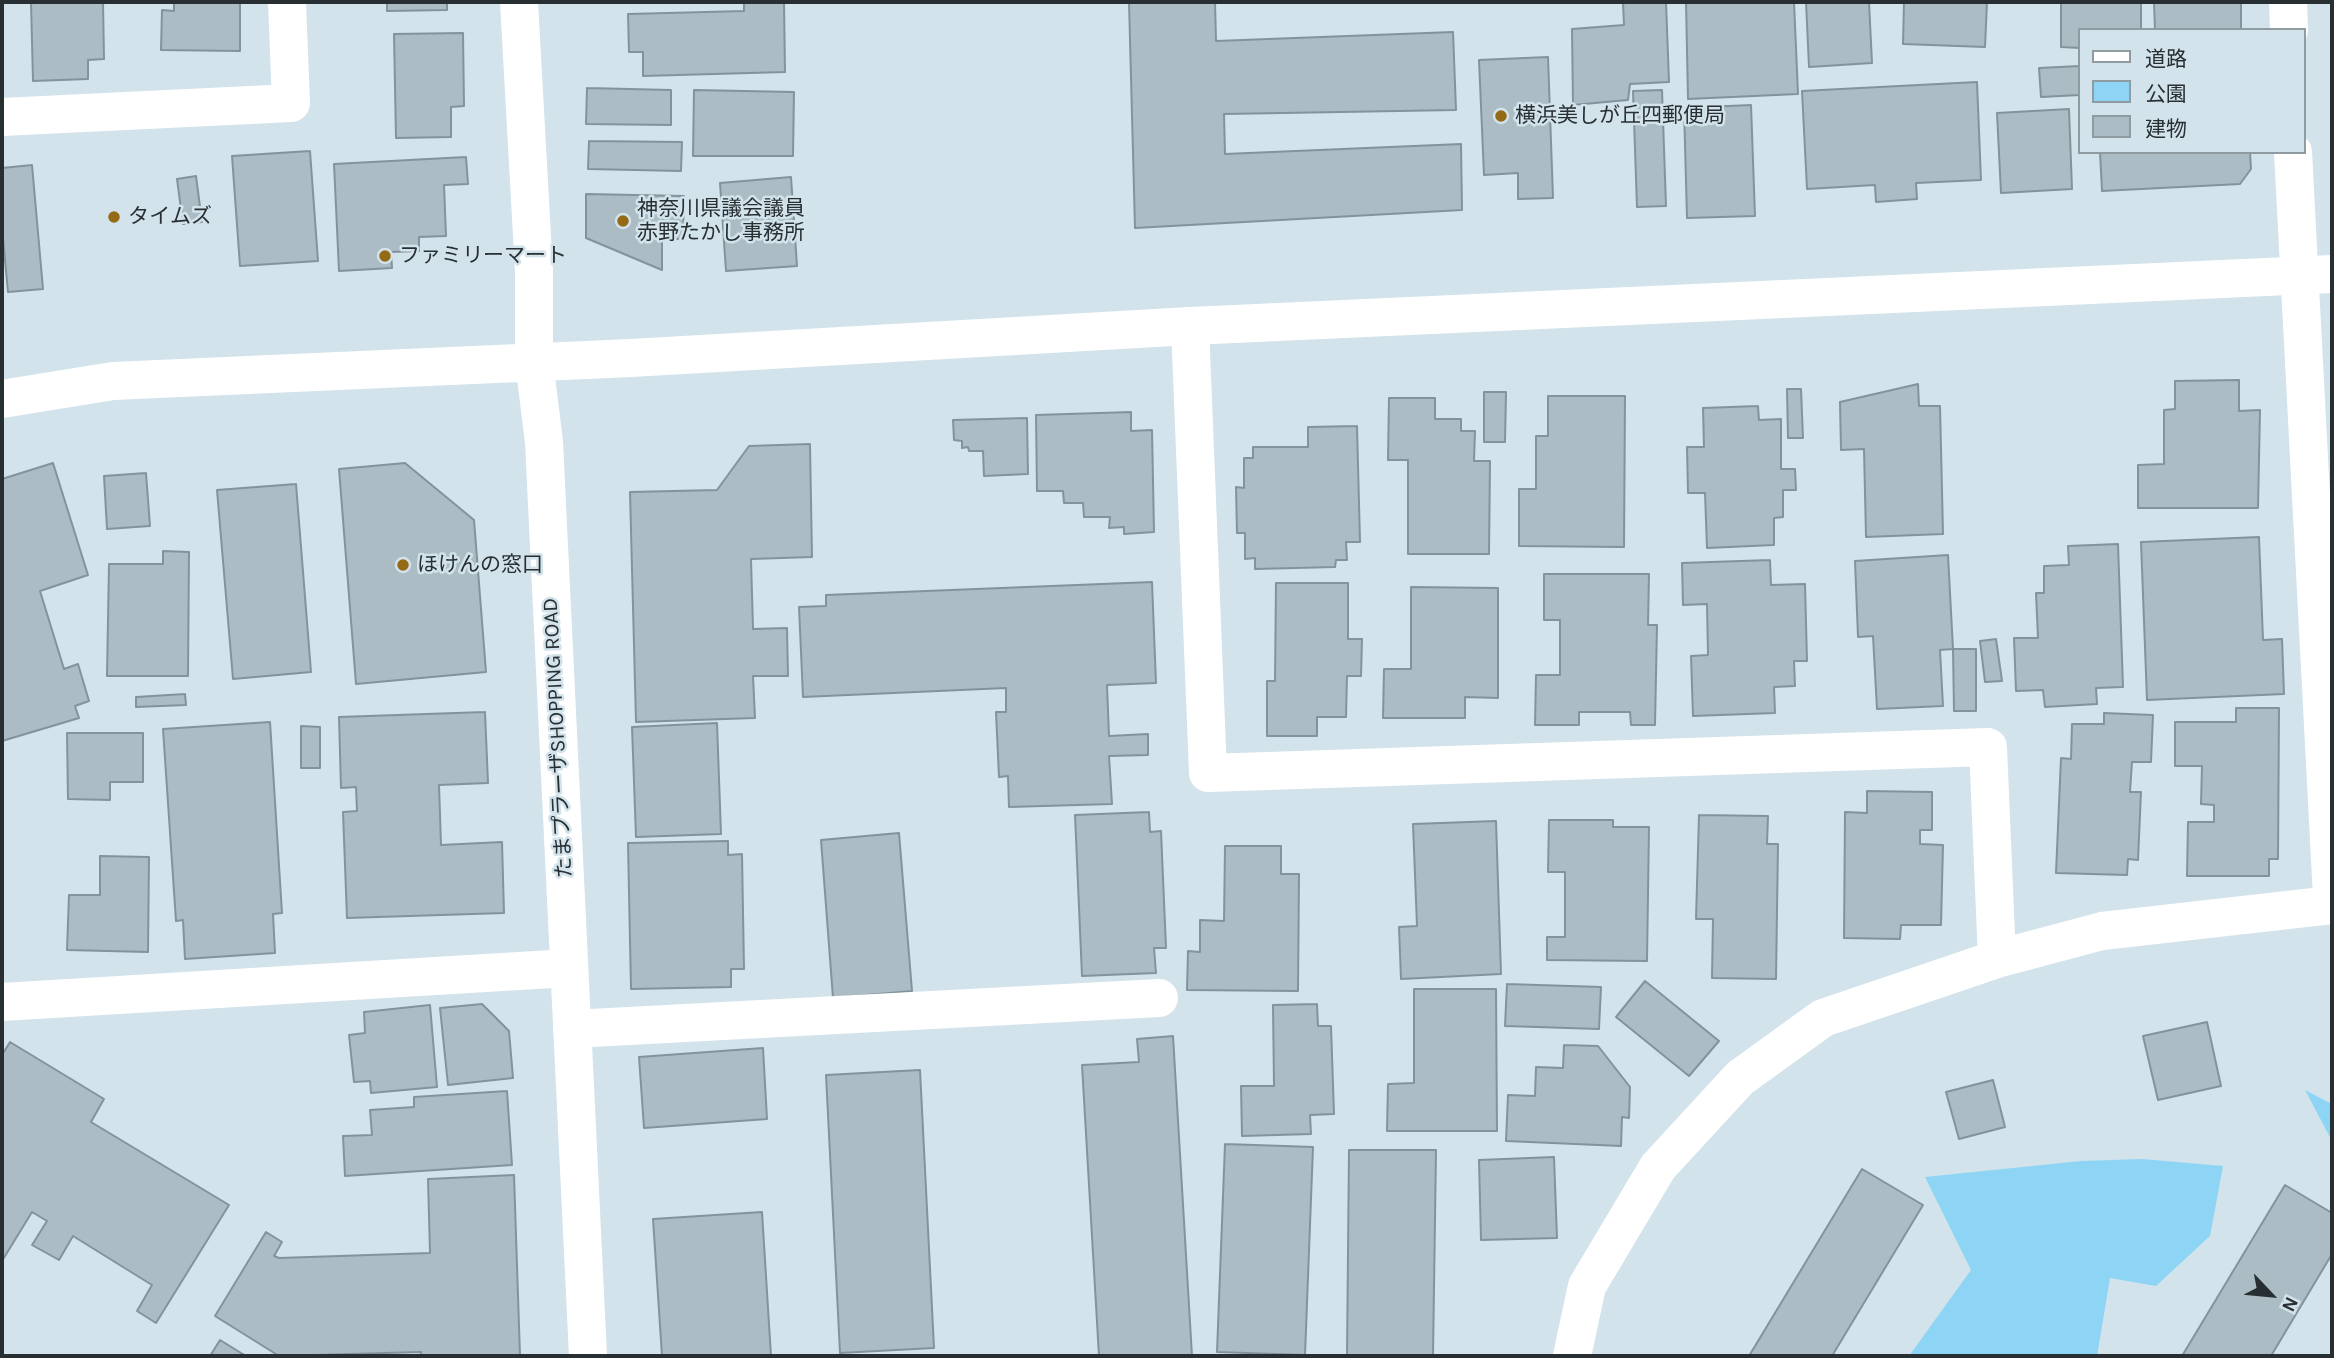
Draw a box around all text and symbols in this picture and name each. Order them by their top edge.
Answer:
legend [2078,28,2306,154]
text: 道路 [2145,47,2187,71]
text: 公園 [2145,82,2187,106]
place label: 横浜美しが丘四郵便局 [1515,103,1725,129]
marker: 横浜美しが丘四郵便局 [1493,108,1509,124]
text: 建物 [2145,117,2187,141]
place label: 神奈川県議会議員 赤野たかし事務所 [637,196,805,246]
place label: タイムズ [128,204,212,230]
marker: タイムズ [106,209,122,225]
marker: 神奈川県議会議員 赤野たかし事務所 [615,213,631,229]
place label: ファミリーマート [399,243,567,269]
marker: ファミリーマート [377,248,393,264]
place label: ほけんの窓口 [417,552,543,578]
marker: ほけんの窓口 [395,557,411,573]
street label: たまプラーザSHOPPING ROAD [538,597,578,879]
north arrow [2236,1260,2306,1330]
text: N [2277,1293,2303,1315]

